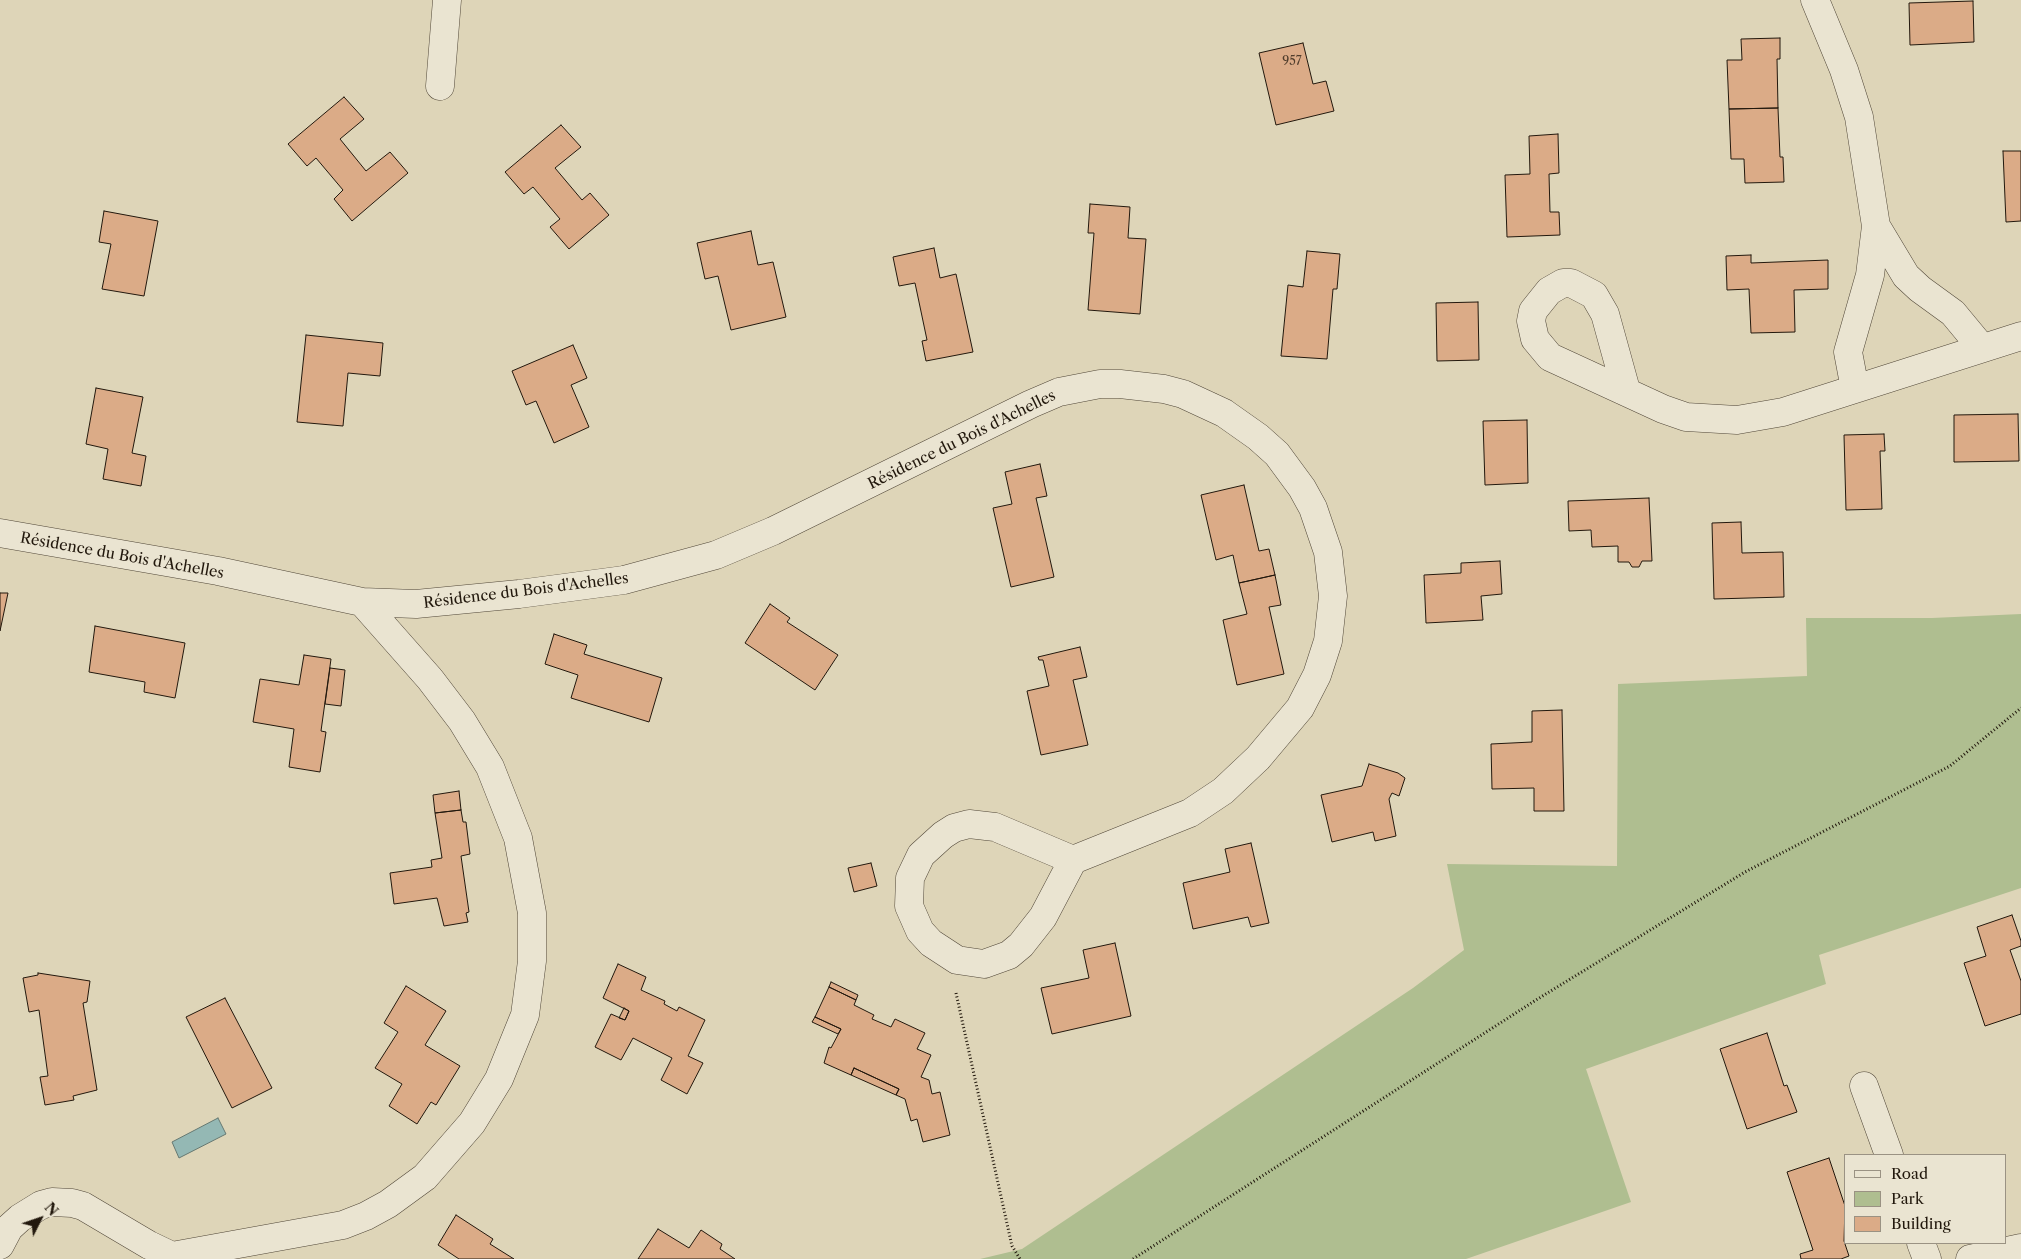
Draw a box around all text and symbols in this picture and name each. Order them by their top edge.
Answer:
house number: 957 [1282,55,1302,69]
street label: Résidence du Bois d'Achelles [865,387,1059,493]
street label: Résidence du Bois d'Achelles [19,529,225,583]
street label: Résidence du Bois d'Achelles [422,569,630,613]
legend [1844,1154,2006,1244]
text: Road [1891,1164,1928,1183]
text: Park [1891,1189,1924,1208]
north arrow [15,1194,65,1244]
text: N [41,1199,62,1220]
text: Building [1891,1214,1951,1233]

